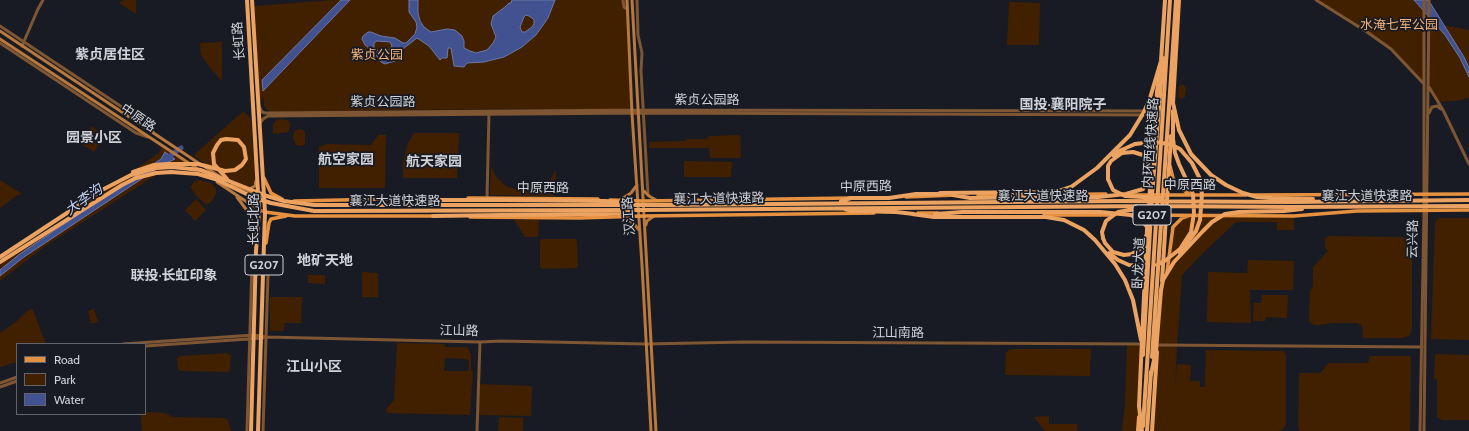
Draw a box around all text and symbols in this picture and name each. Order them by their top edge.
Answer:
park label: 水淹七军公园 [1360,17,1438,33]
street label: 长虹路 [230,21,248,61]
district label: 紫贞居住区 [75,47,145,63]
park label: 紫贞公园 [351,47,403,63]
street label: 紫贞公园路 [675,92,739,108]
street label: 紫贞公园路 [351,94,415,110]
district label: 国投·襄阳院子 [1019,97,1107,113]
street label: 内环西线快速路 [1140,97,1162,189]
street label: 中原路 [117,101,159,135]
district label: 园景小区 [66,130,122,146]
district label: 航空家园 [318,152,374,168]
district label: 航天家园 [406,154,462,170]
street label: 中原西路 [1164,177,1216,193]
street label: 中原西路 [840,179,892,195]
street label: 中原西路 [517,180,569,196]
water label: 大李沟 [62,181,106,219]
street label: 襄江大道快速路 [998,188,1088,204]
street label: 襄江大道快速路 [1322,188,1412,204]
street label: 襄江大道快速路 [673,190,765,208]
street label: 长虹北路 [246,193,262,245]
street label: 襄江大道快速路 [350,193,440,209]
street label: 汉江路 [620,196,638,236]
road number: G207 [1133,205,1171,225]
street label: 云兴路 [1405,219,1421,259]
street label: 卧龙大道 [1130,237,1148,289]
district label: 地矿天地 [297,253,353,269]
road number: G207 [245,255,283,275]
district label: 联投·长虹印象 [130,268,218,284]
street label: 江山路 [439,323,479,339]
street label: 江山南路 [872,325,924,341]
legend [16,343,146,415]
text: Road [54,352,80,367]
district label: 江山小区 [286,359,342,375]
text: Park [54,372,76,387]
text: Water [54,392,84,407]

